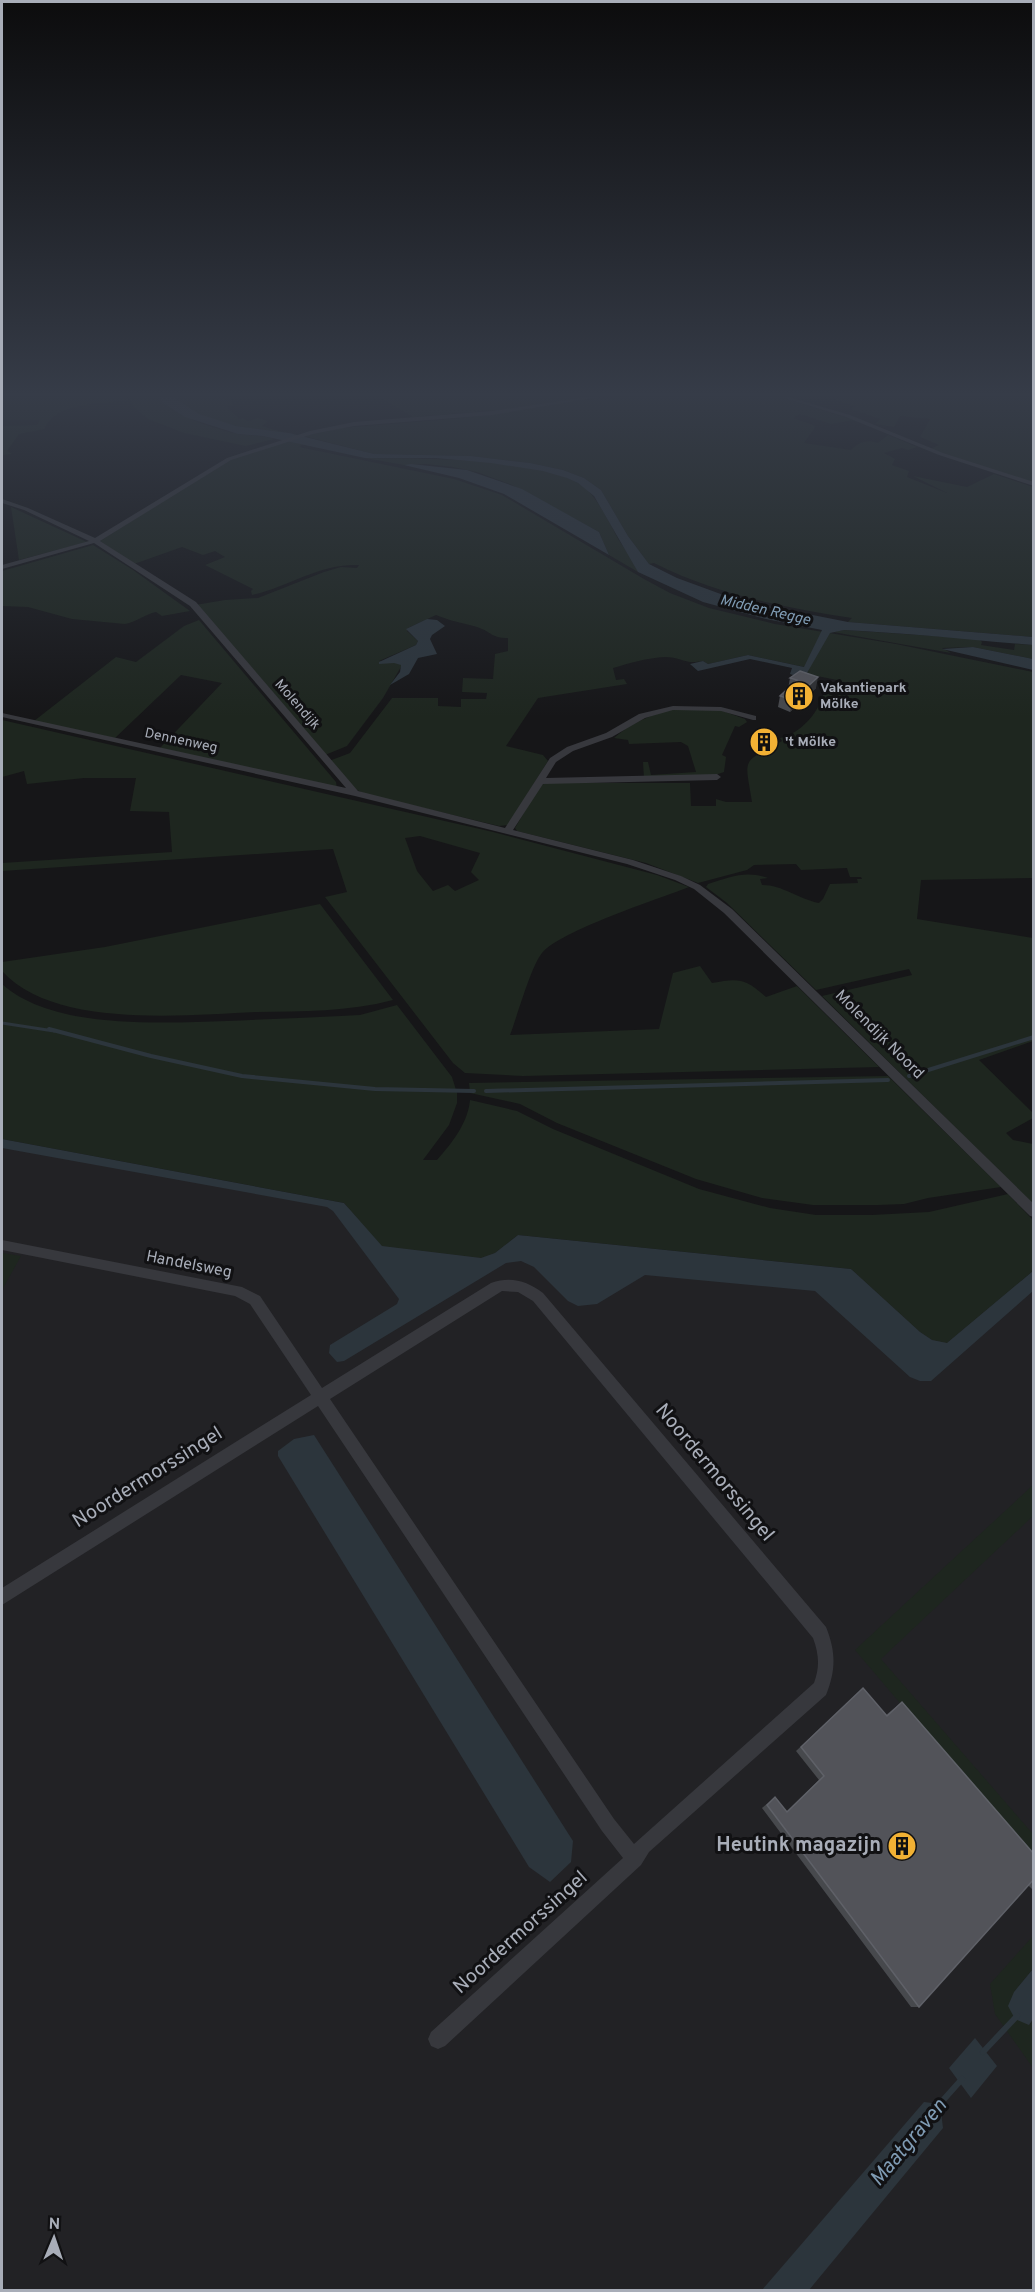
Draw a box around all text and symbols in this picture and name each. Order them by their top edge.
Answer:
water label: Midden Regge [718,591,812,631]
street label: Molendijk [270,676,324,734]
building icon: Vakantiepark Mölke [783,680,815,712]
place label: Vakantiepark Mölke [820,680,907,713]
street label: Dennenweg [143,725,219,757]
building icon: 't Mölke [748,726,780,758]
place label: 't Mölke [785,734,836,751]
street label: Molendijk Noord [830,986,928,1084]
street label: Handelsweg [144,1247,234,1283]
street label: Noordermorssingel [649,1399,779,1547]
street label: Noordermorssingel [68,1421,228,1535]
building icon: Heutink magazijn [886,1830,918,1862]
place label: Heutink magazijn [716,1833,881,1859]
street label: Noordermorssingel [448,1866,594,2000]
water label: Maatgraven [865,2093,954,2192]
north arrow [24,2208,84,2268]
text: N [48,2215,61,2235]

